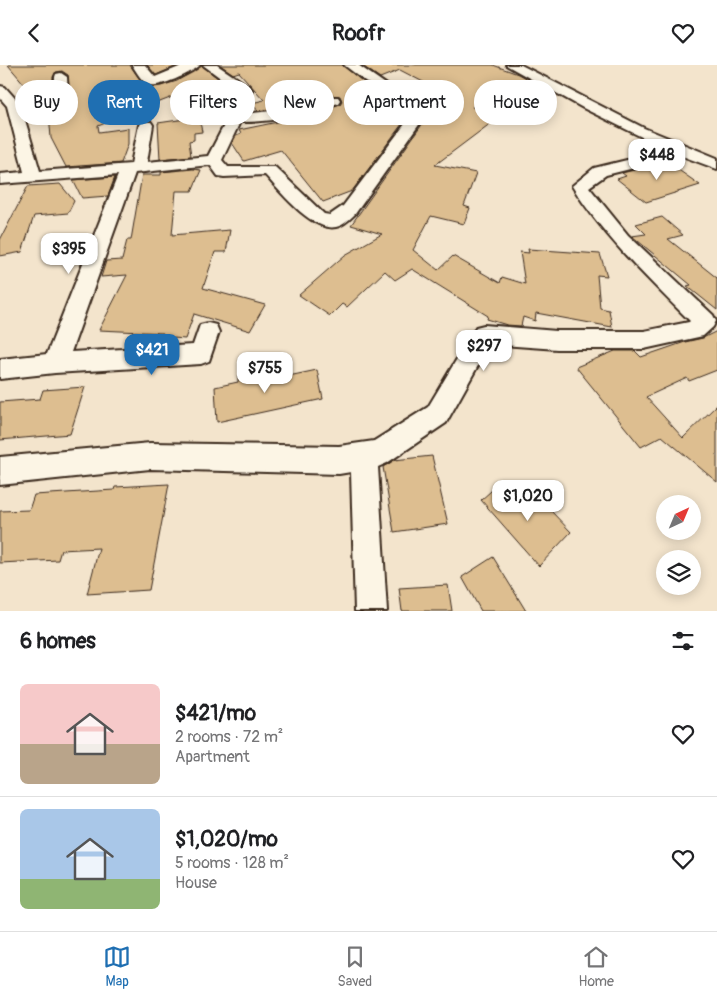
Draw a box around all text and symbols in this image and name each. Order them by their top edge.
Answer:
icon: back [20,19,48,47]
text: Roofr [332,19,385,47]
icon: heart [669,19,697,47]
chip: Buy [15,80,78,125]
chip: Rent [88,80,160,125]
chip: Filters [170,80,255,125]
chip: New [265,80,334,125]
chip: Apartment [344,80,464,125]
chip: House [474,80,557,125]
pin: $448 [627,139,687,181]
text: $448 [639,145,675,165]
pin: $395 [39,233,99,275]
text: $395 [52,239,86,259]
pin: $297 [454,329,514,372]
pin: $421 [122,333,182,376]
text: $297 [467,336,501,356]
text: $421 [135,340,169,360]
pin: $755 [235,351,295,394]
text: $755 [248,358,282,378]
pin: $1,020 [487,479,569,522]
text: $1,020 [503,486,553,506]
north arrow [656,495,701,540]
map controls [656,495,701,595]
button: layers [656,550,701,595]
icon: filters [669,627,697,655]
text: 6 homes [20,628,96,655]
text: $421/mo [175,700,256,727]
icon: home [60,704,120,764]
icon: heart [669,720,697,748]
text: 2 rooms · 72 m² [175,727,283,747]
text: Apartment [175,747,250,767]
text: $1,020/mo [175,826,278,853]
icon: home [60,829,120,889]
icon: heart [669,845,697,873]
text: 5 rooms · 128 m² [175,853,289,873]
text: House [175,873,217,893]
tab: Map [103,943,131,990]
tab: Saved [337,943,372,990]
tab: Home [579,943,614,990]

